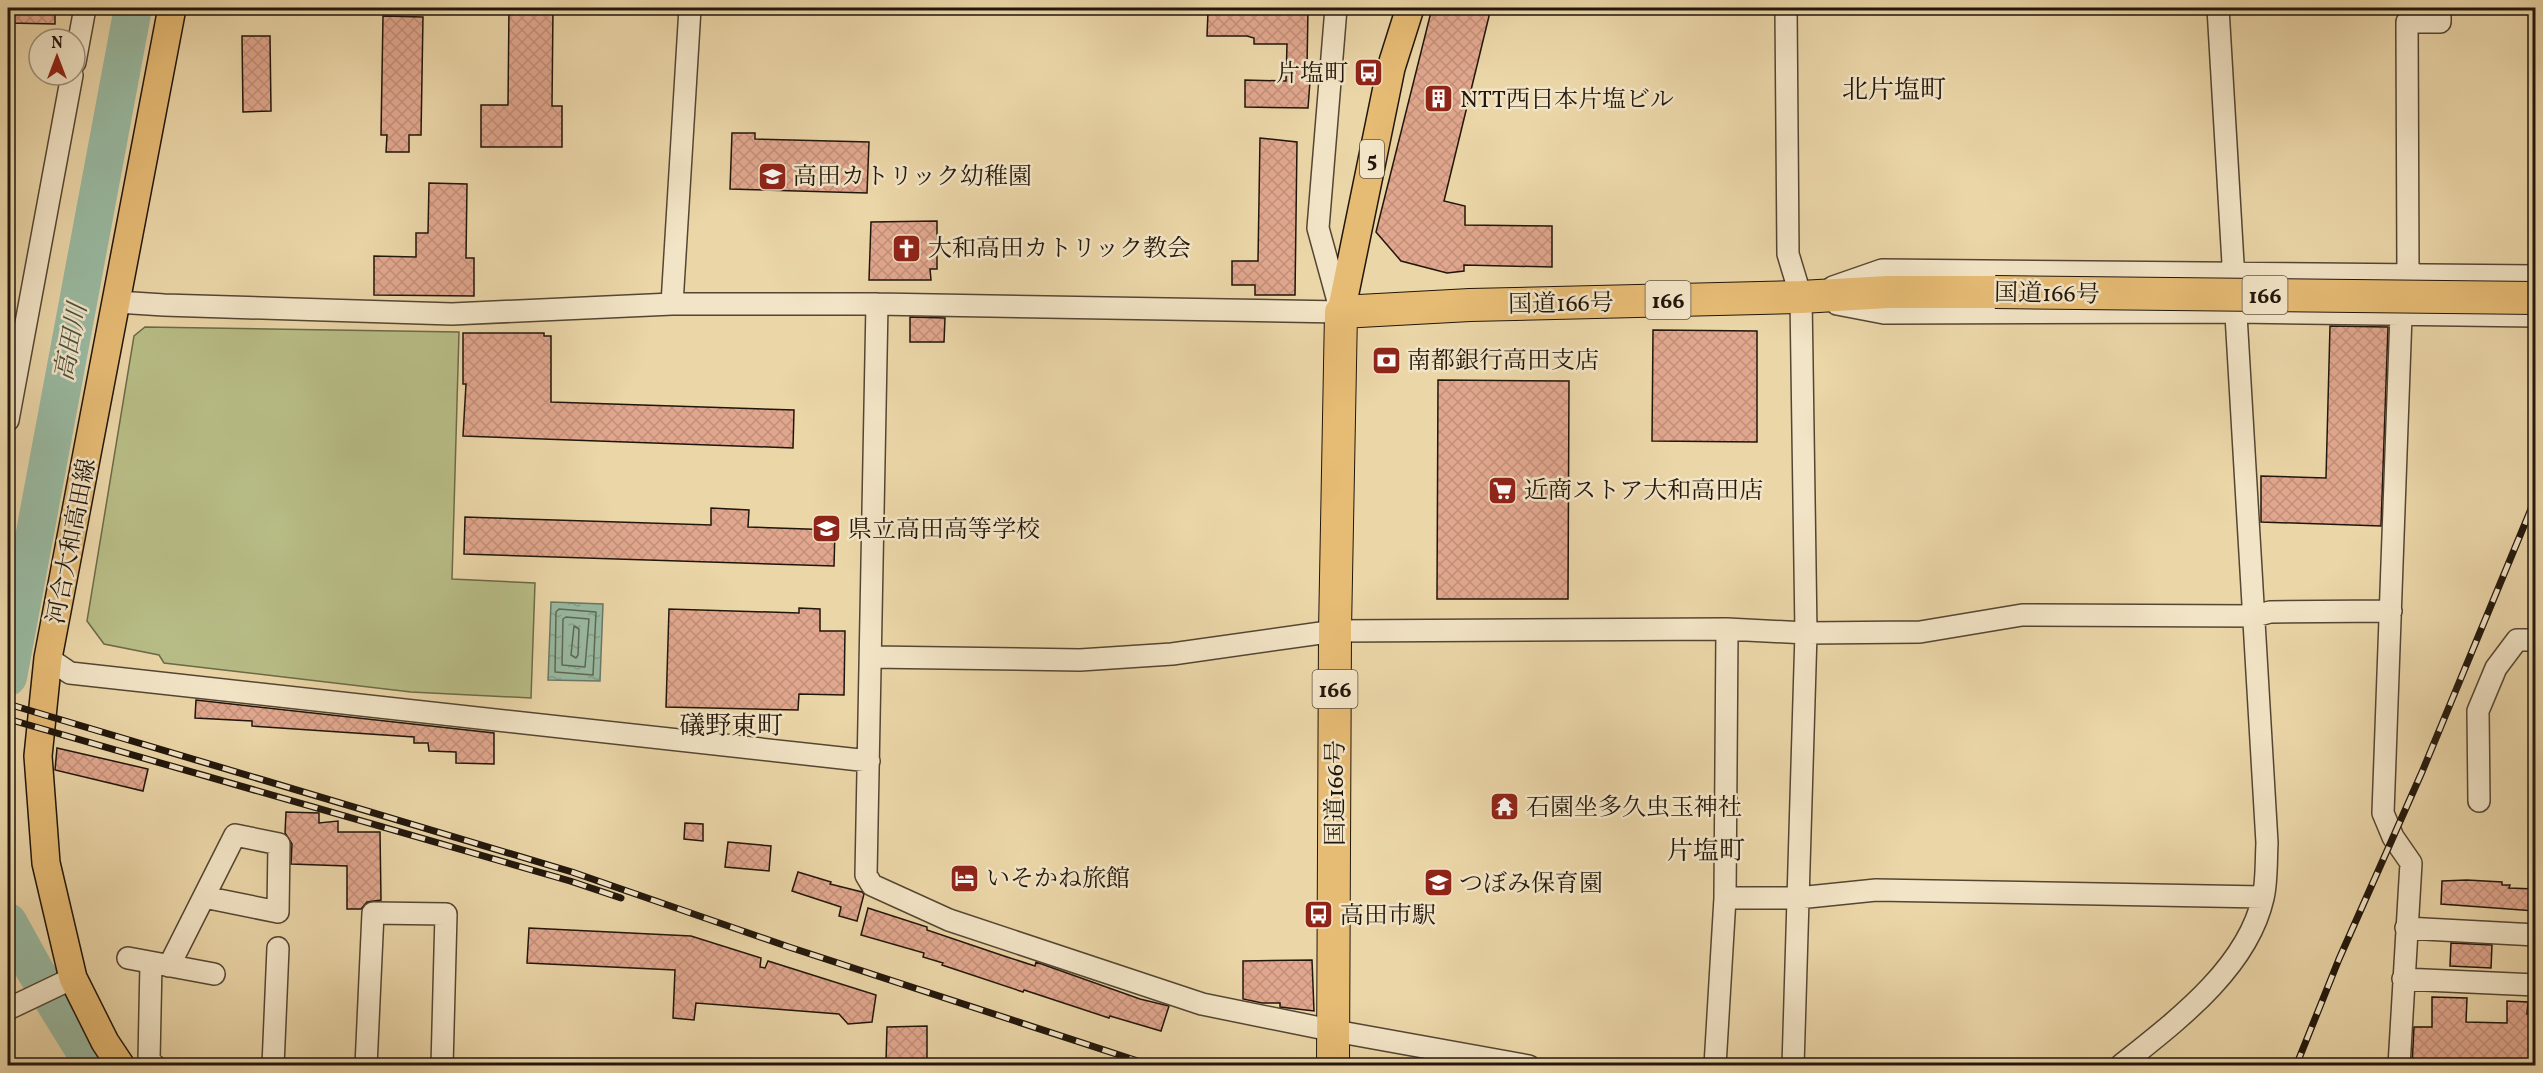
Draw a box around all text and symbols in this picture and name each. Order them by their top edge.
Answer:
north arrow [27,27,87,87]
text: N [51,33,63,55]
bus stop icon: 片塩町 [1353,57,1385,89]
place label: 片塩町 [1276,58,1348,92]
district label: 北片塩町 [1842,73,1946,109]
building icon: NTT西日本片塩ビル [1423,83,1455,115]
place label: NTT西日本片塩ビル [1460,84,1674,118]
road number: 5 [1360,140,1384,178]
school or university icon: 高田カトリック幼稚園 [756,160,788,192]
place label: 高田カトリック幼稚園 [793,161,1032,195]
church icon: 大和高田カトリック教会 [891,232,923,264]
place label: 大和高田カトリック教会 [928,233,1191,267]
road number: 166 [2242,276,2288,314]
street label: 国道166号 [1994,277,2100,313]
road number: 166 [1646,281,1690,319]
street label: 国道166号 [1508,287,1614,323]
water label: 高田川 [47,298,98,384]
bank icon: 南都銀行高田支店 [1370,344,1402,376]
place label: 南都銀行高田支店 [1407,345,1599,379]
street label: 河合大和高田線 [40,456,106,627]
supermarket icon: 近商ストア大和高田店 [1487,474,1519,506]
place label: 近商ストア大和高田店 [1524,475,1763,509]
school or university icon: 県立高田高等学校 [811,513,843,545]
place label: 県立高田高等学校 [848,514,1040,548]
road number: 166 [1312,670,1358,708]
district label: 礒野東町 [679,709,783,745]
street label: 国道166号 [1320,740,1354,846]
temple icon: 石園坐多久虫玉神社 [1489,791,1521,823]
place label: 石園坐多久虫玉神社 [1526,792,1742,826]
district label: 片塩町 [1667,834,1745,870]
hotel icon: いそかね旅館 [949,862,981,894]
place label: いそかね旅館 [986,863,1130,897]
school or university icon: つぼみ保育園 [1422,867,1454,899]
place label: つぼみ保育園 [1459,868,1603,902]
bus stop icon: 高田市駅 [1303,899,1335,931]
place label: 高田市駅 [1340,900,1436,934]

